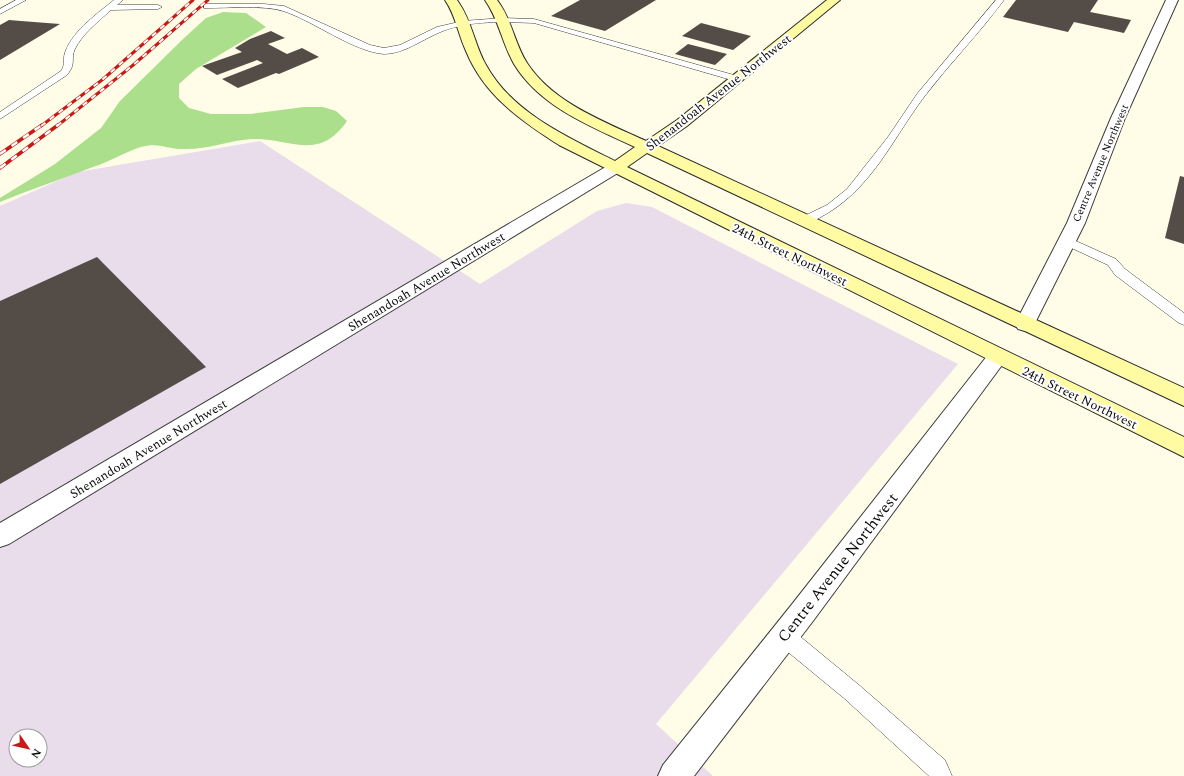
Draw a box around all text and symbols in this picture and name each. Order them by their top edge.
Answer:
street label: Shenandoah Avenue Northwest [641,29,796,156]
street label: Centre Avenue Northwest [1068,101,1133,225]
street label: 24th Street Northwest [728,218,851,292]
street label: Shenandoah Avenue Northwest [344,227,509,337]
street label: 24th Street Northwest [1018,361,1141,435]
street label: Shenandoah Avenue Northwest [66,394,231,504]
street label: Centre Avenue Northwest [772,487,904,648]
north arrow [8,728,48,768]
text: N [26,745,45,762]

